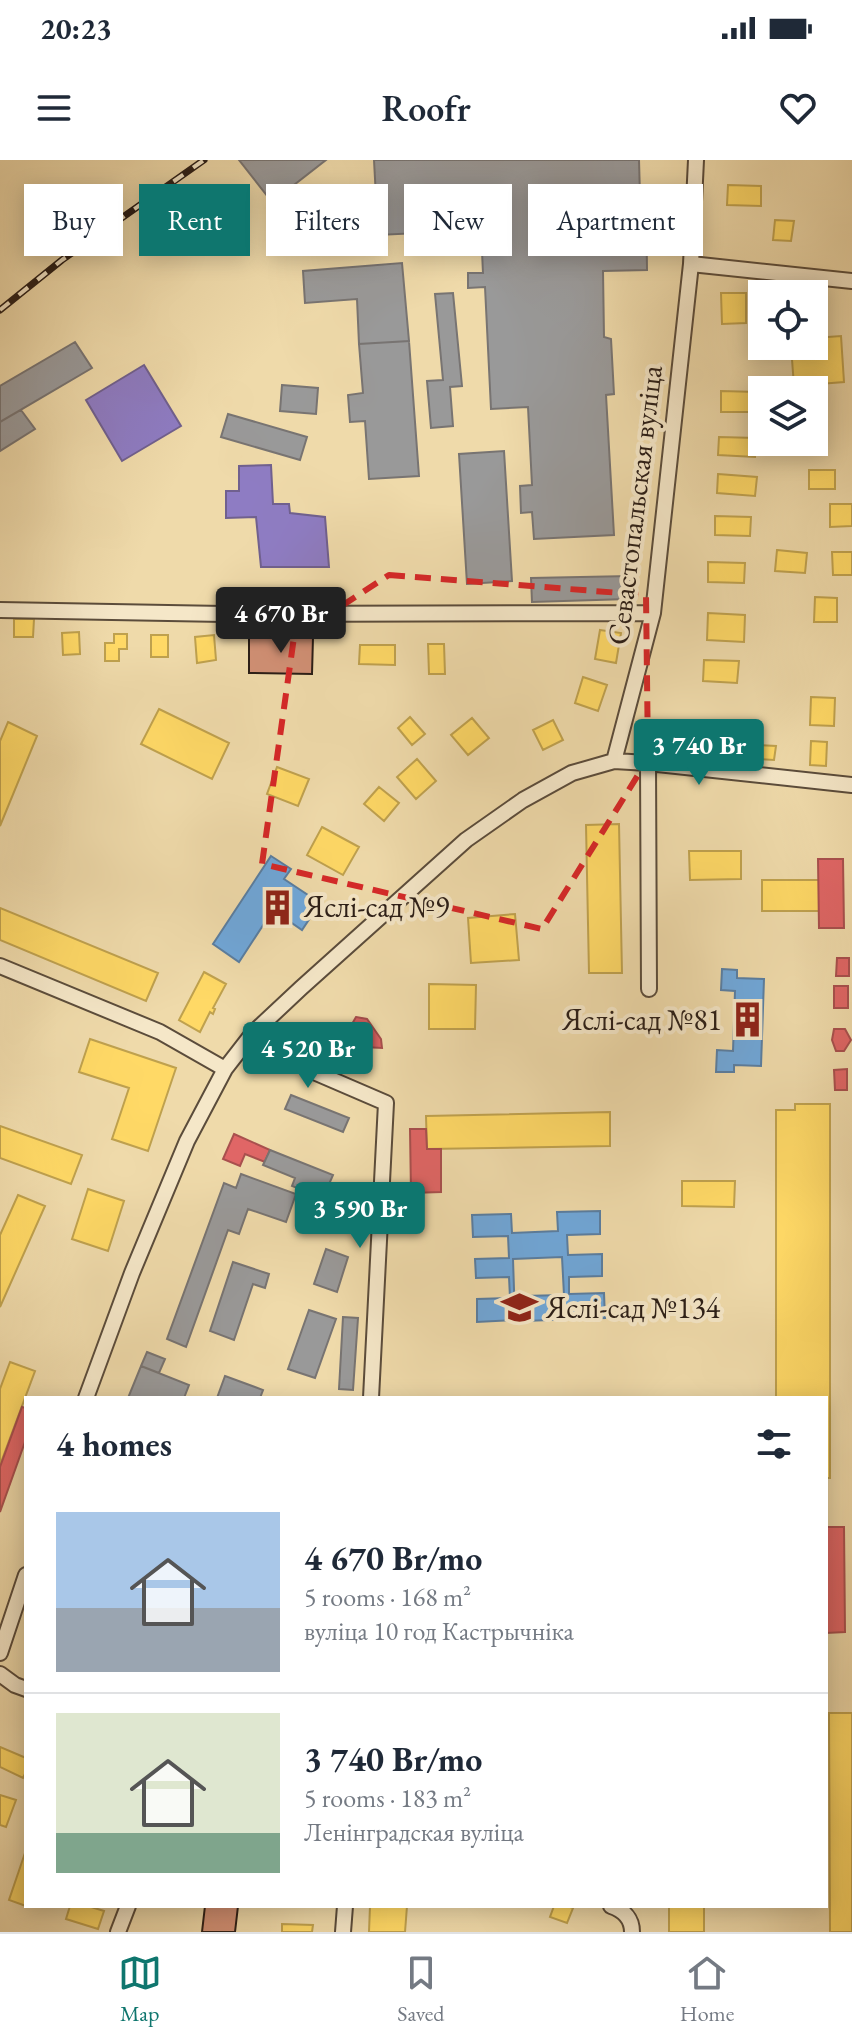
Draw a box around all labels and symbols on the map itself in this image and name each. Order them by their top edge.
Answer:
street label: Севастопальская вуліца [598,363,671,647]
pin: 4 670 Br [198,587,364,655]
pin: 3 740 Br [616,719,782,787]
place label: Яслі-сад №9 [303,887,449,926]
building icon: Яслі-сад №9 [259,888,297,926]
place label: Яслі-сад №81 [561,1000,722,1039]
building icon: Яслі-сад №81 [729,1001,767,1039]
pin: 4 520 Br [225,1022,391,1090]
pin: 3 590 Br [277,1182,443,1250]
place label: Яслі-сад №134 [545,1288,721,1327]
school or university icon: Яслі-сад №134 [501,1289,539,1327]

